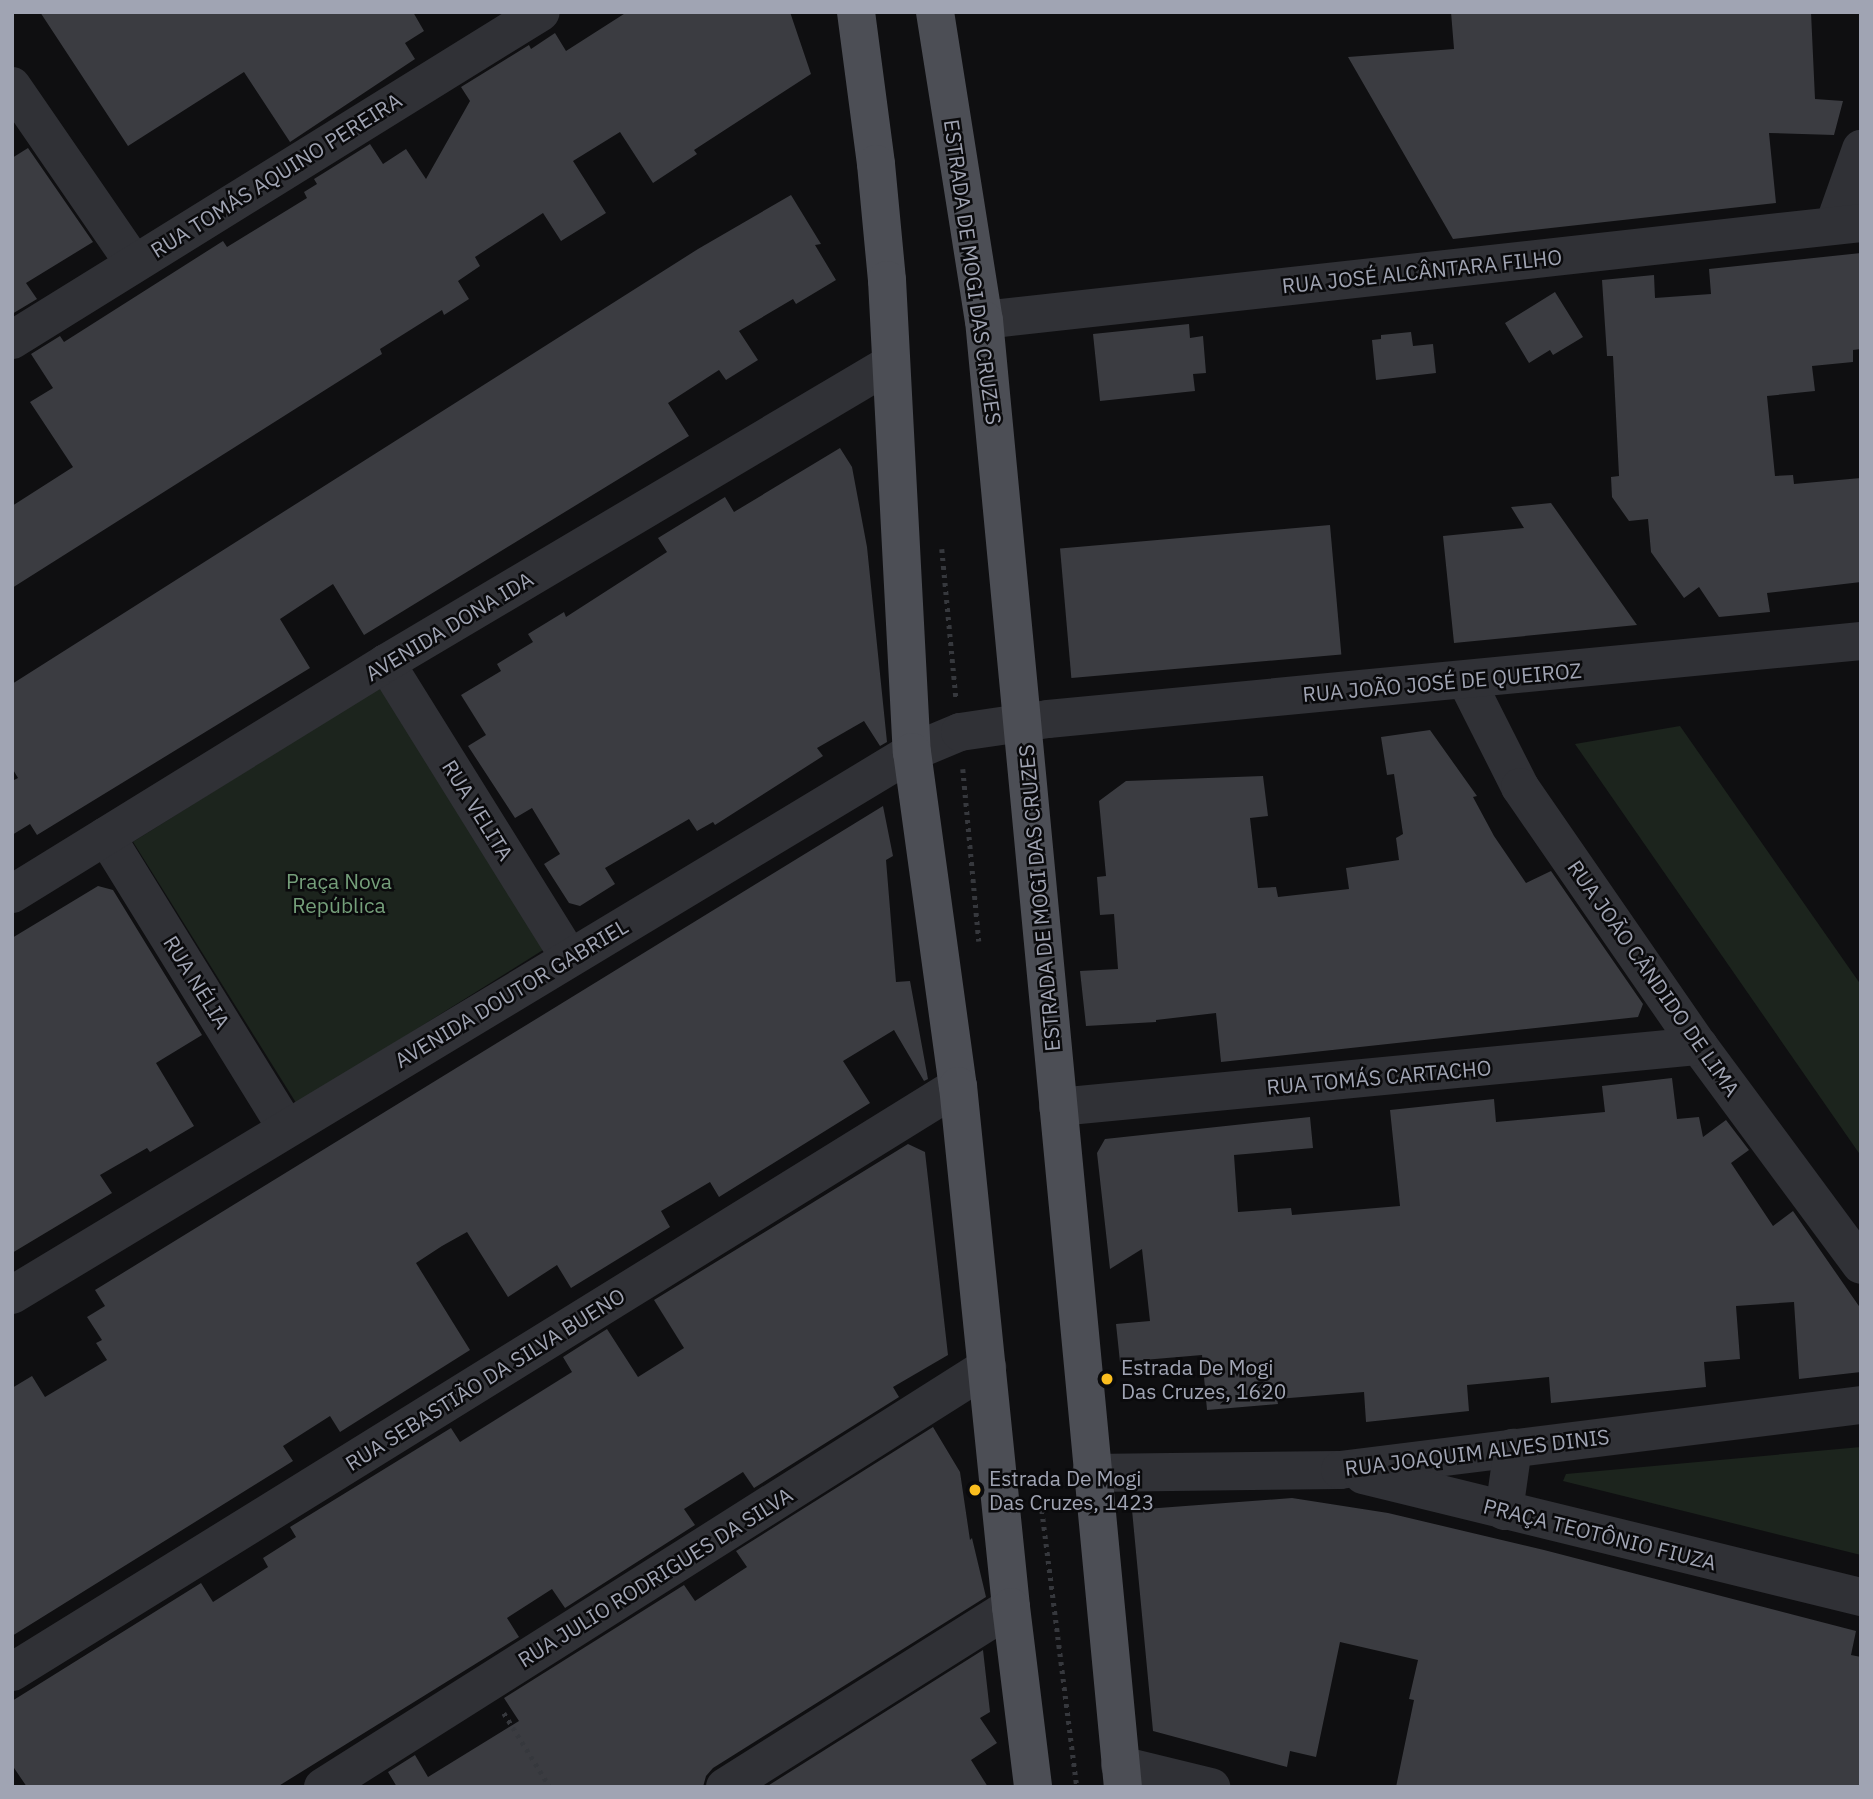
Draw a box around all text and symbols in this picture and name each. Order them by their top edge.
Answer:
street label: RUA TOMÁS AQUINO PEREIRA [146,87,406,263]
street label: ESTRADA DE MOGI DAS CRUZES [939,118,1007,426]
street label: RUA JOSÉ ALCÂNTARA FILHO [1281,244,1563,298]
street label: AVENIDA DONA IDA [361,566,537,686]
street label: RUA JOÃO JOSÉ DE QUEIROZ [1302,657,1582,707]
street label: ESTRADA DE MOGI DAS CRUZES [1013,743,1065,1053]
street label: RUA VELITA [437,755,519,865]
street label: RUA JOÃO CÂNDIDO DE LIMA [1563,855,1745,1101]
park label: Praça Nova República [286,868,392,918]
street label: AVENIDA DOUTOR GABRIEL [390,913,632,1073]
street label: RUA NÉLIA [158,931,236,1033]
street label: RUA TOMÁS CARTACHO [1265,1055,1493,1099]
street label: RUA SEBASTIÃO DA SILVA BUENO [341,1282,629,1476]
place label: Estrada De Mogi Das Cruzes, 1620 [1121,1354,1286,1404]
marker: Estrada De Mogi Das Cruzes, 1620 [1099,1371,1115,1387]
street label: RUA JOAQUIM ALVES DINIS [1343,1423,1611,1481]
place label: Estrada De Mogi Das Cruzes, 1423 [989,1465,1154,1515]
street label: RUA JULIO RODRIGUES DA SILVA [513,1482,797,1672]
marker: Estrada De Mogi Das Cruzes, 1423 [967,1482,983,1498]
street label: PRAÇA TEOTÔNIO FIUZA [1481,1493,1719,1575]

